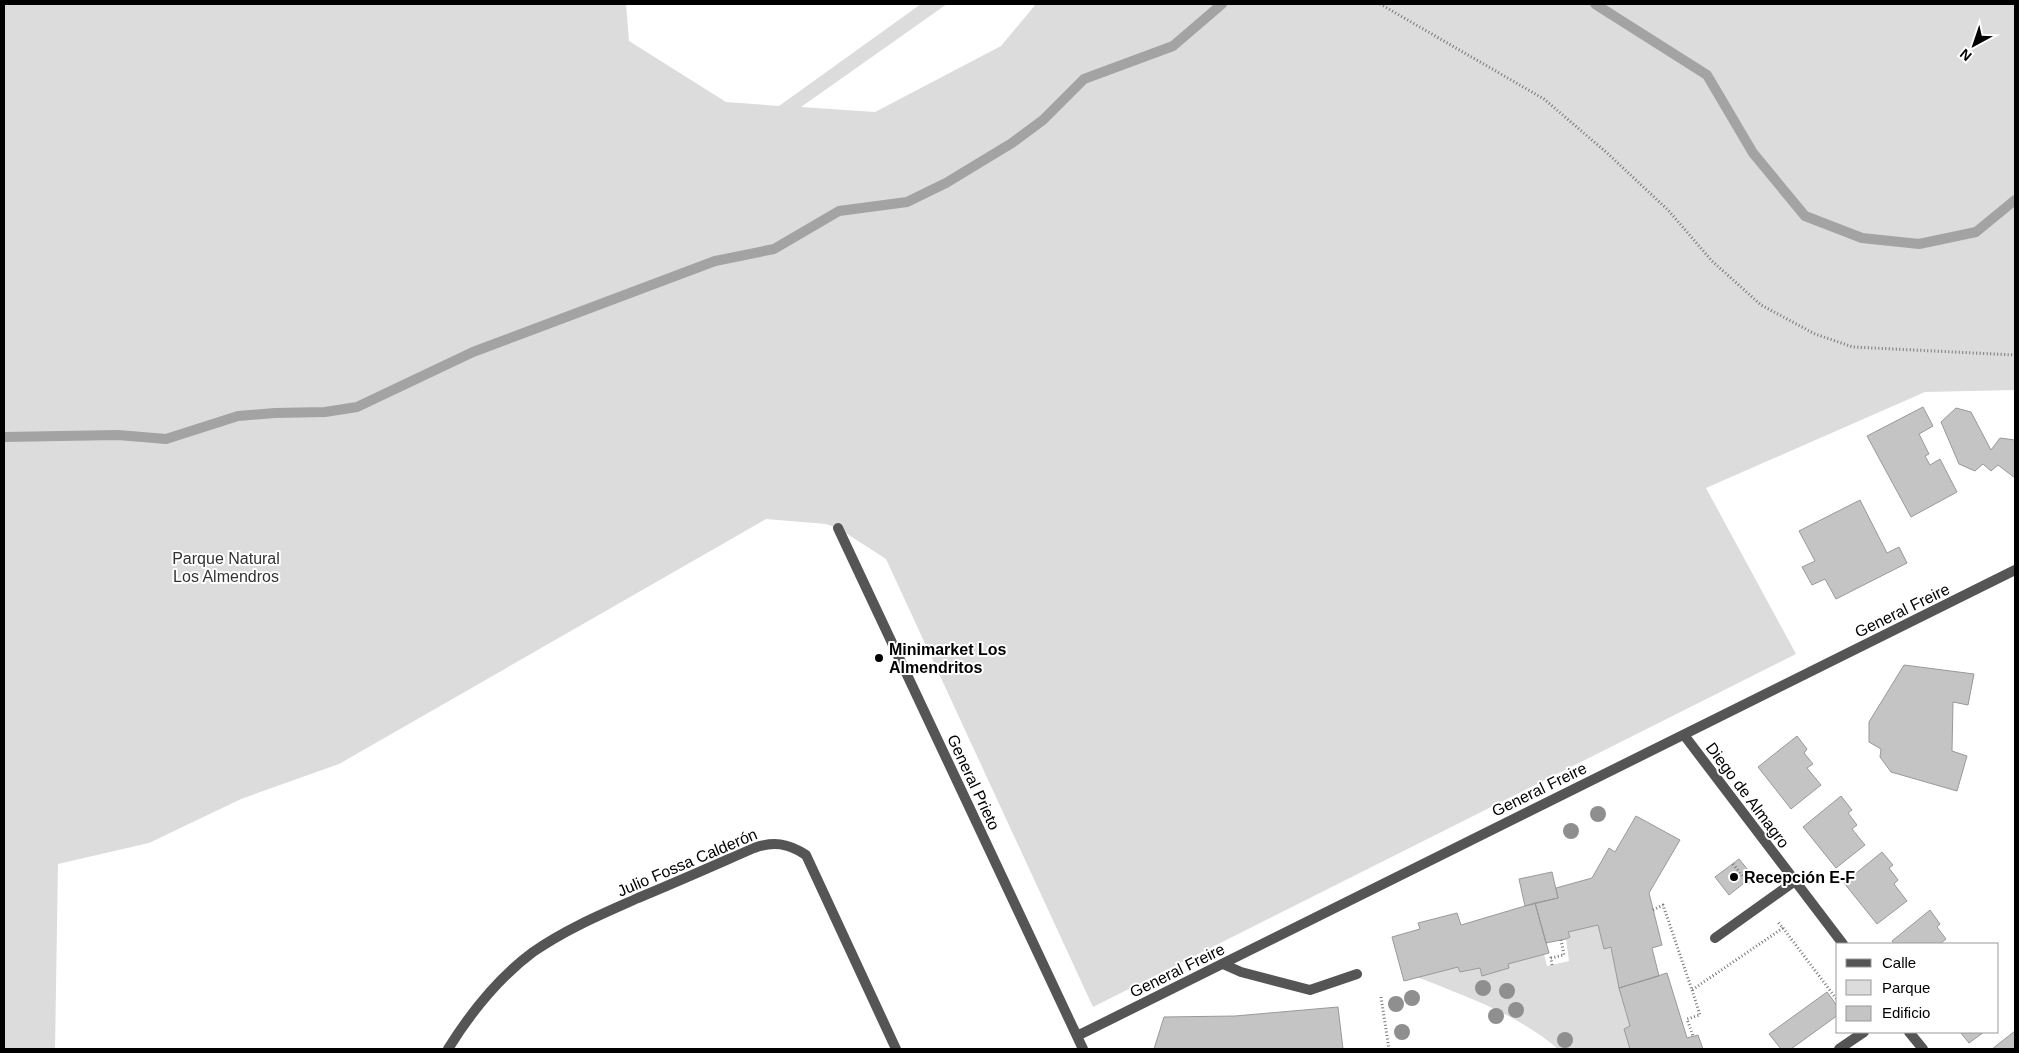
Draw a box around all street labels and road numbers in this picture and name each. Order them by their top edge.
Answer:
street label: General Freire [1852,580,1952,641]
street label: General Prieto [944,732,1003,833]
street label: Diego de Almagro [1703,739,1793,851]
street label: General Freire [1489,759,1589,820]
street label: Julio Fossa Calderón [615,825,760,900]
street label: General Freire [1127,940,1227,1001]

